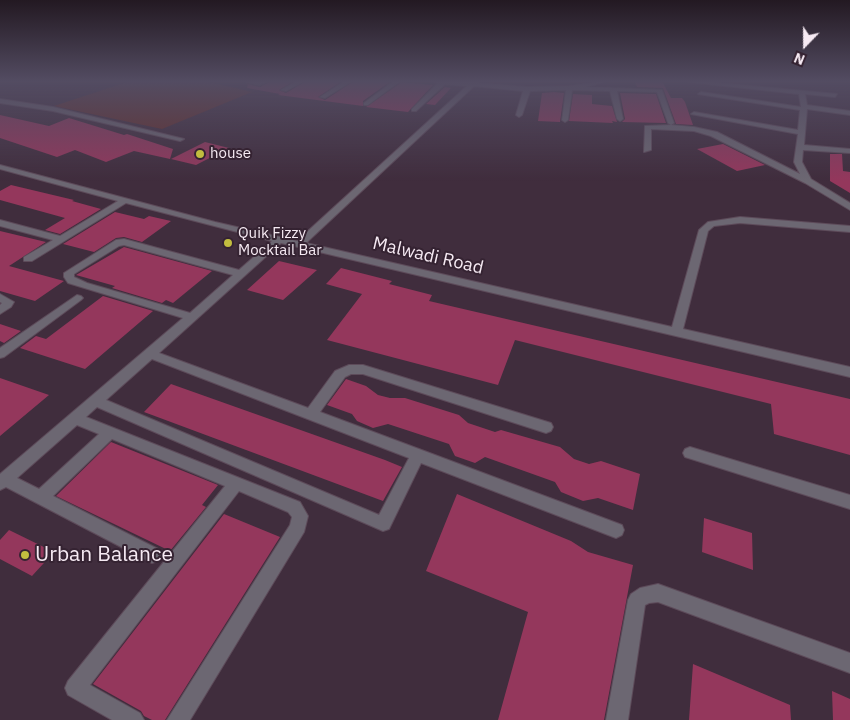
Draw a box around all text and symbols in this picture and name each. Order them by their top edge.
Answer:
north arrow [780,20,830,70]
text: N [791,49,807,69]
place label: house [210,145,251,163]
marker: house [194,148,206,160]
place label: Quik Fizzy Mocktail Bar [238,225,322,260]
street label: Malwadi Road [371,233,485,279]
marker: Quik Fizzy Mocktail Bar [222,237,234,249]
place label: Urban Balance [35,542,173,568]
marker: Urban Balance [19,549,31,561]

